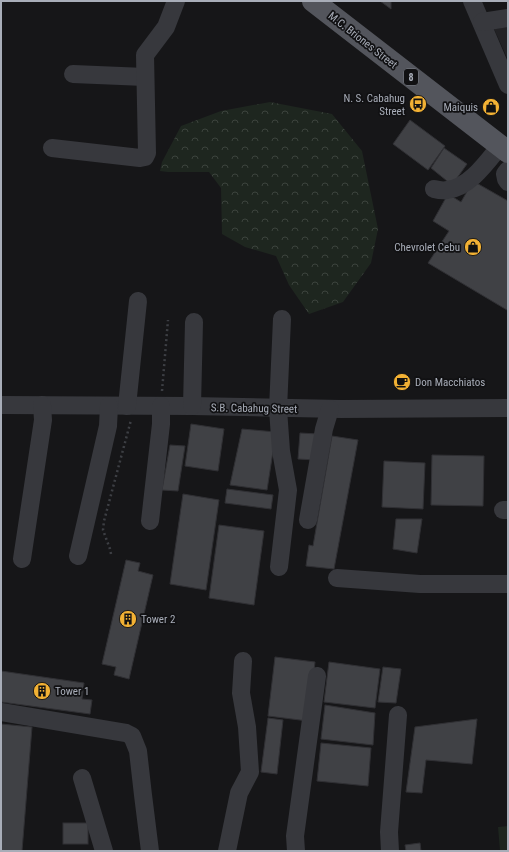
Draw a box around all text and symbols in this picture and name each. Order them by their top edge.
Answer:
street label: M.C. Briones Street [326,9,400,71]
road number: 8 [404,69,418,85]
place label: N. S. Cabahug Street [343,92,405,118]
bus stop icon: N. S. Cabahug Street [408,94,428,114]
shop icon: Maiquis [481,97,501,117]
place label: Maiquis [444,101,478,114]
shop icon: Chevrolet Cebu [463,237,483,257]
place label: Chevrolet Cebu [394,241,460,254]
cafe icon: Don Macchiatos [392,372,412,392]
place label: Don Macchiatos [415,376,485,389]
street label: S.B. Cabahug Street [211,401,297,416]
building icon: Tower 2 [118,609,138,629]
place label: Tower 2 [141,613,175,626]
building icon: Tower 1 [32,681,52,701]
place label: Tower 1 [55,685,89,698]

